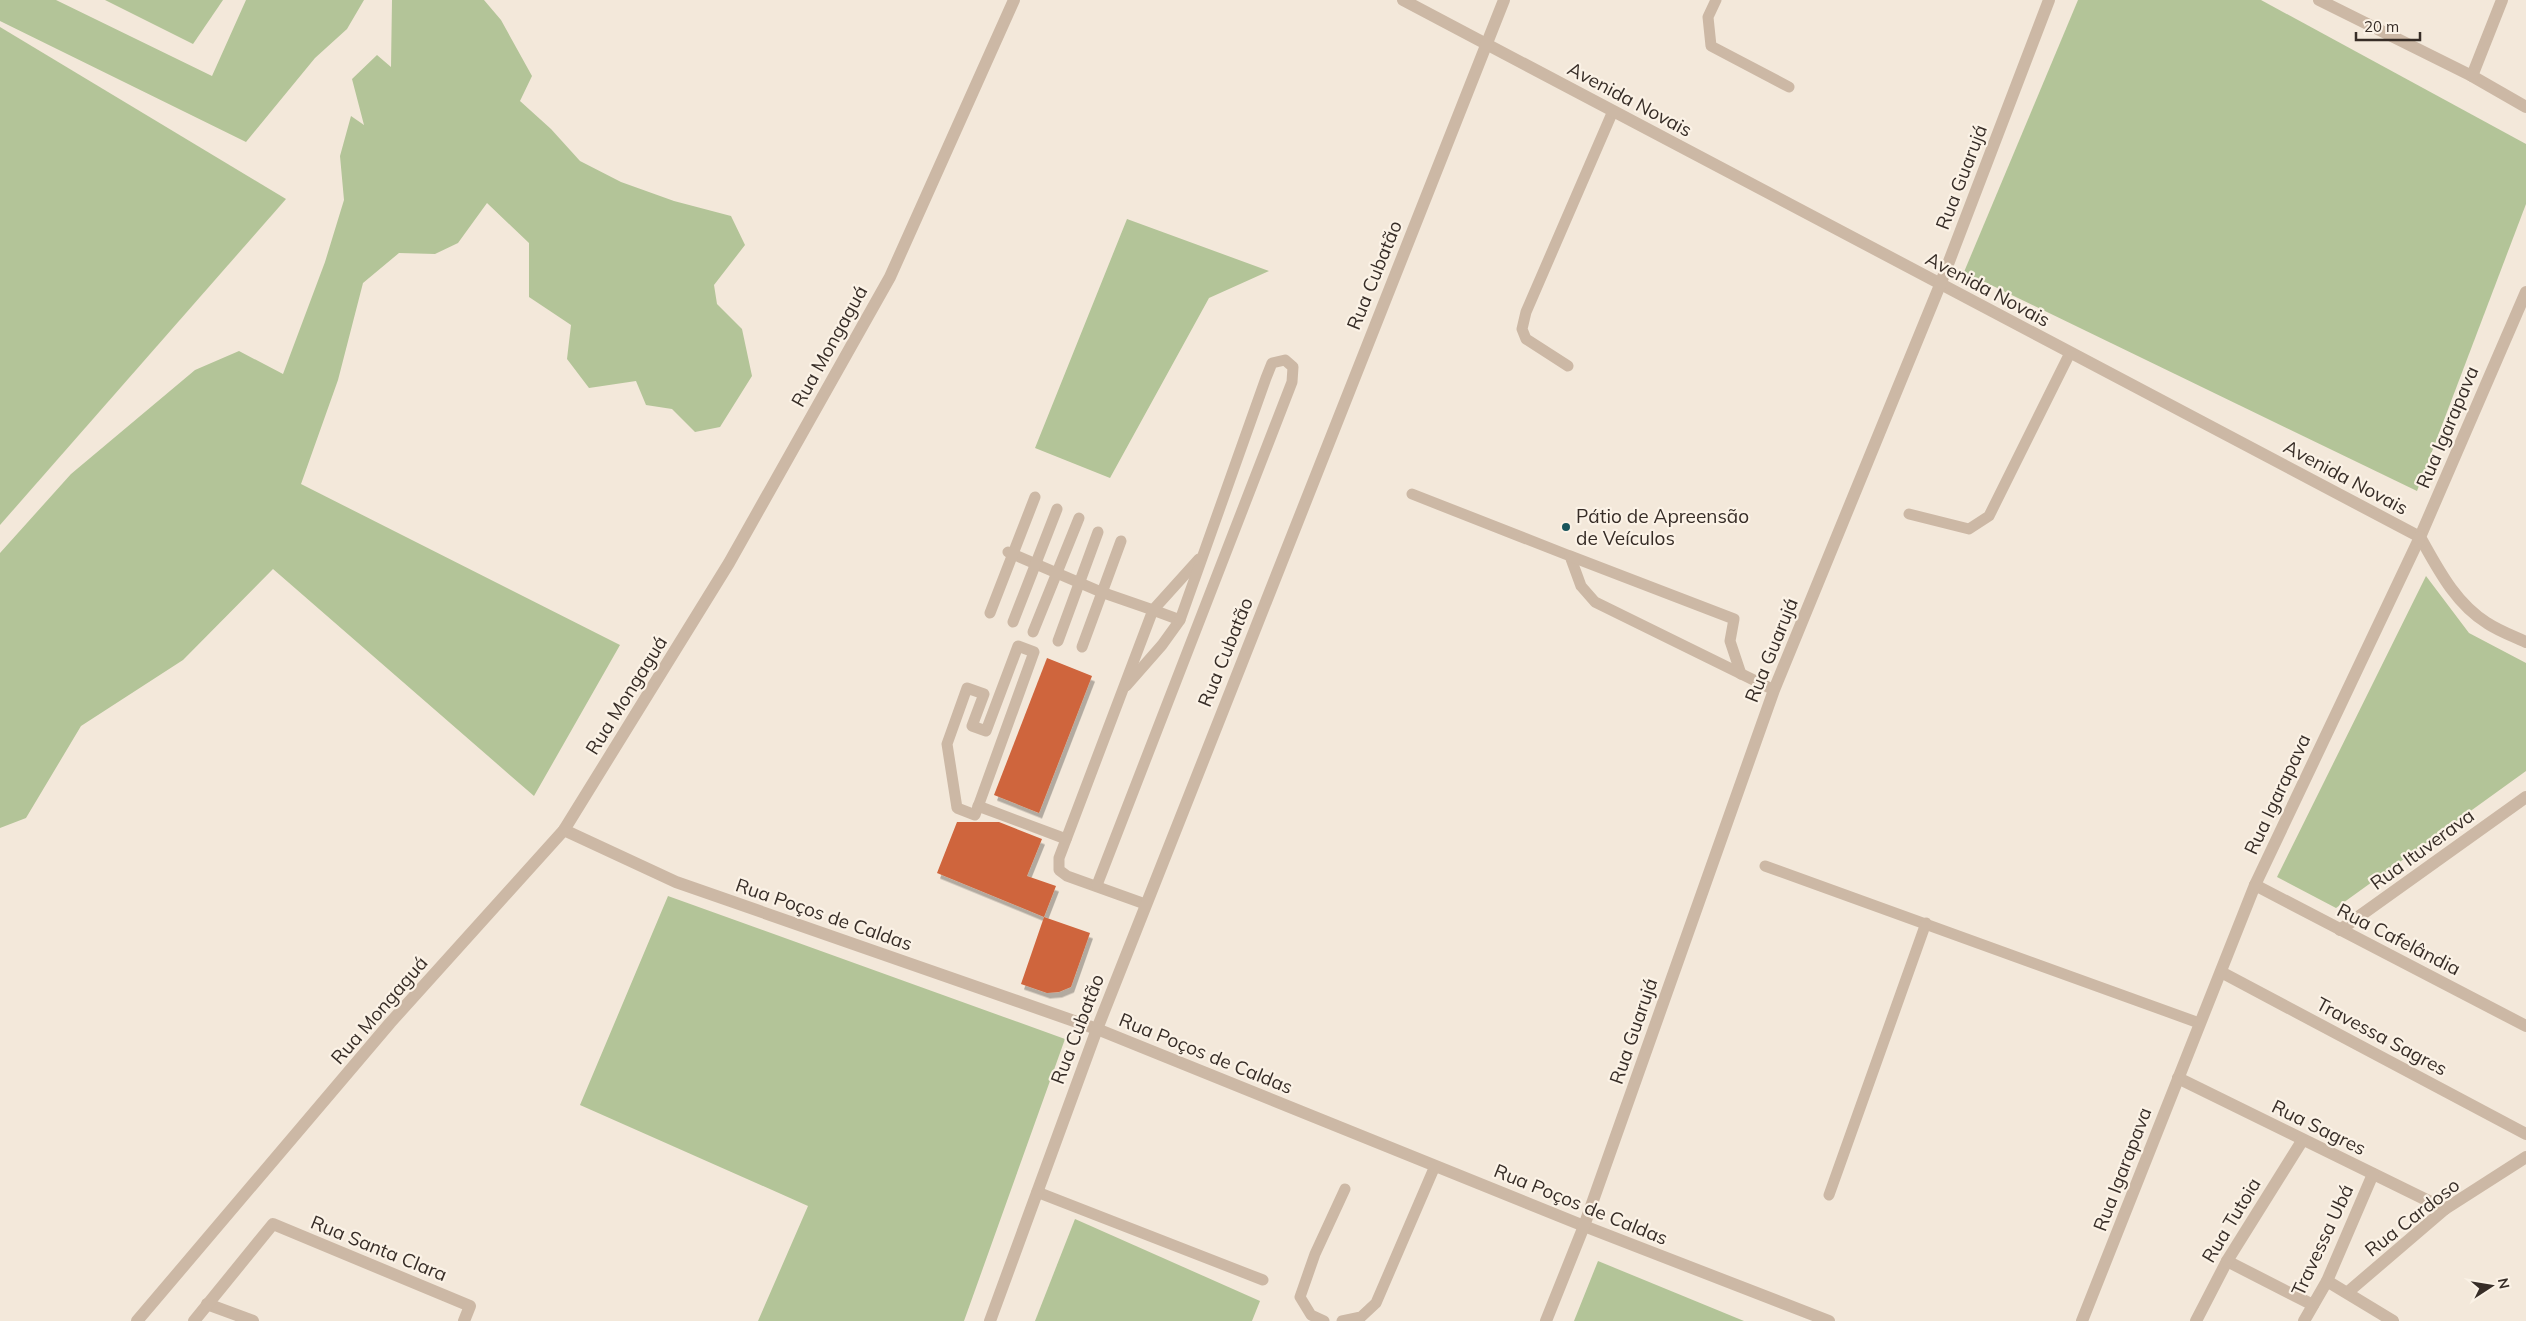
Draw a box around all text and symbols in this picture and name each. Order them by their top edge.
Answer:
scale bar [2356,10,2420,42]
text: 20 m [2364,17,2399,36]
street label: Avenida Novais [1564,56,1696,142]
street label: Rua Guarujá [1930,121,1992,233]
street label: Rua Cubatão [1341,217,1407,333]
street label: Avenida Novais [1922,246,2054,332]
street label: Rua Mongaguá [786,281,872,411]
street label: Rua Igarapava [2410,362,2484,492]
street label: Avenida Novais [2280,434,2412,520]
place label: Pátio de Apreensão de Veículos [1576,504,1749,550]
marker: Pátio de Apreensão de Veículos [1560,521,1572,533]
street label: Rua Cubatão [1192,594,1258,710]
street label: Rua Guarujá [1739,594,1803,706]
street label: Rua Mongaguá [580,631,672,759]
street label: Rua Igarapava [2239,730,2315,858]
street label: Rua Ituverava [2365,803,2479,895]
street label: Rua Poços de Caldas [733,872,915,956]
street label: Rua Cafelândia [2333,898,2465,980]
street label: Rua Mongaguá [326,951,432,1069]
street label: Rua Cubatão [1045,971,1109,1087]
street label: Rua Guarujá [1604,975,1662,1087]
street label: Travessa Sagres [2312,991,2452,1081]
street label: Rua Poços de Caldas [1116,1007,1296,1099]
street label: Rua Sagres [2268,1094,2370,1160]
street label: Rua Igarapava [2087,1104,2157,1234]
street label: Rua Poços de Caldas [1491,1158,1671,1250]
street label: Rua Cardoso [2360,1172,2464,1262]
street label: Rua Tutoia [2196,1173,2266,1267]
street label: Travessa Ubá [2286,1180,2358,1300]
street label: Rua Santa Clara [307,1210,451,1286]
north arrow [2466,1261,2516,1311]
text: N [2494,1276,2514,1290]

